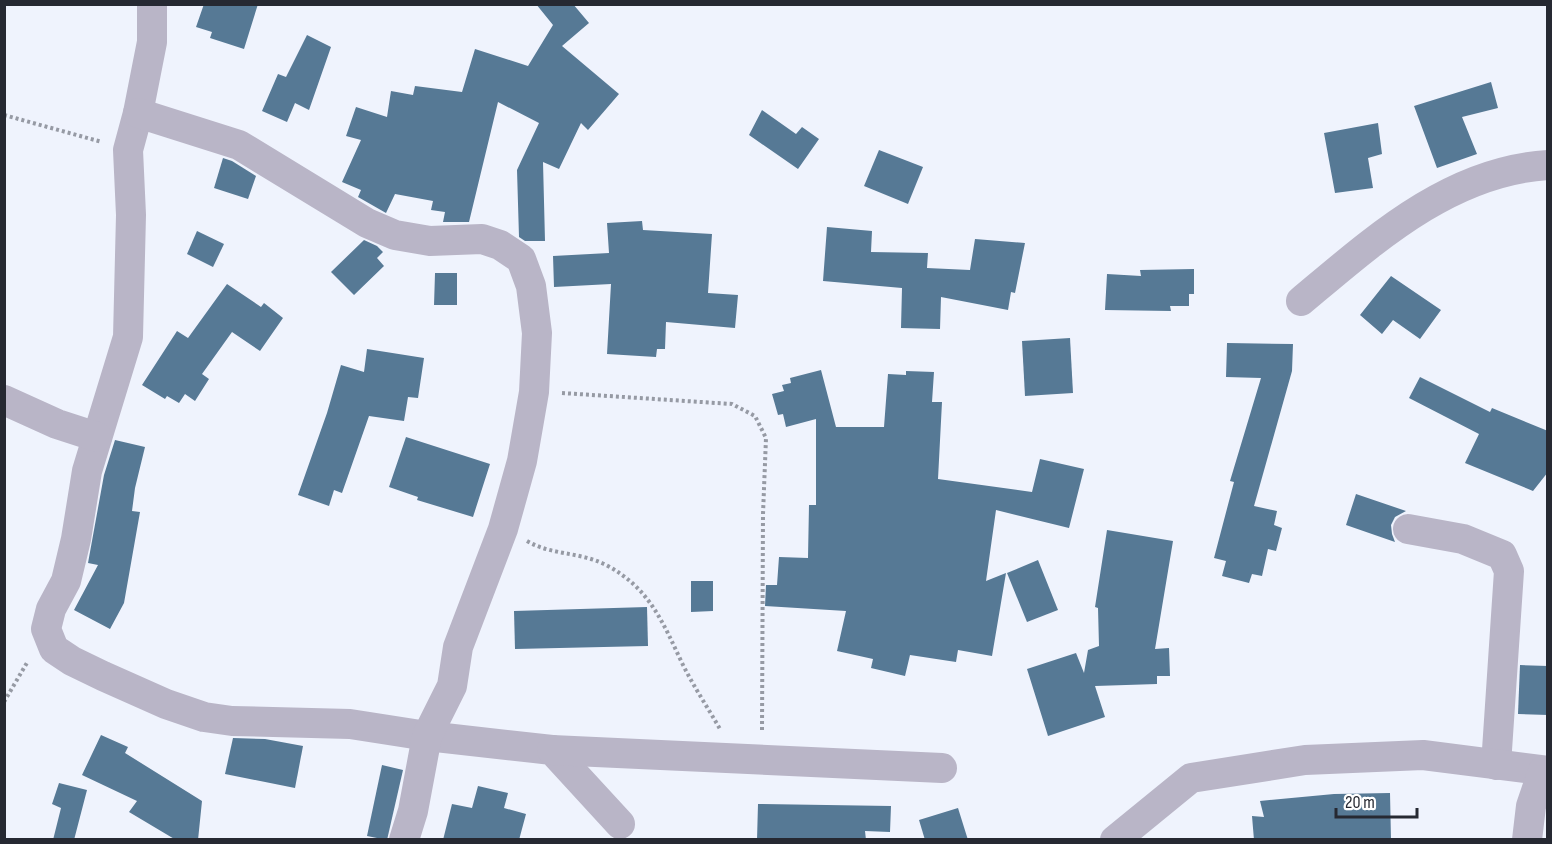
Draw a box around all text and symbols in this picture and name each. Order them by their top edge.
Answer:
scale bar [1336,781,1417,819]
text: 20 m [1345,792,1375,813]

